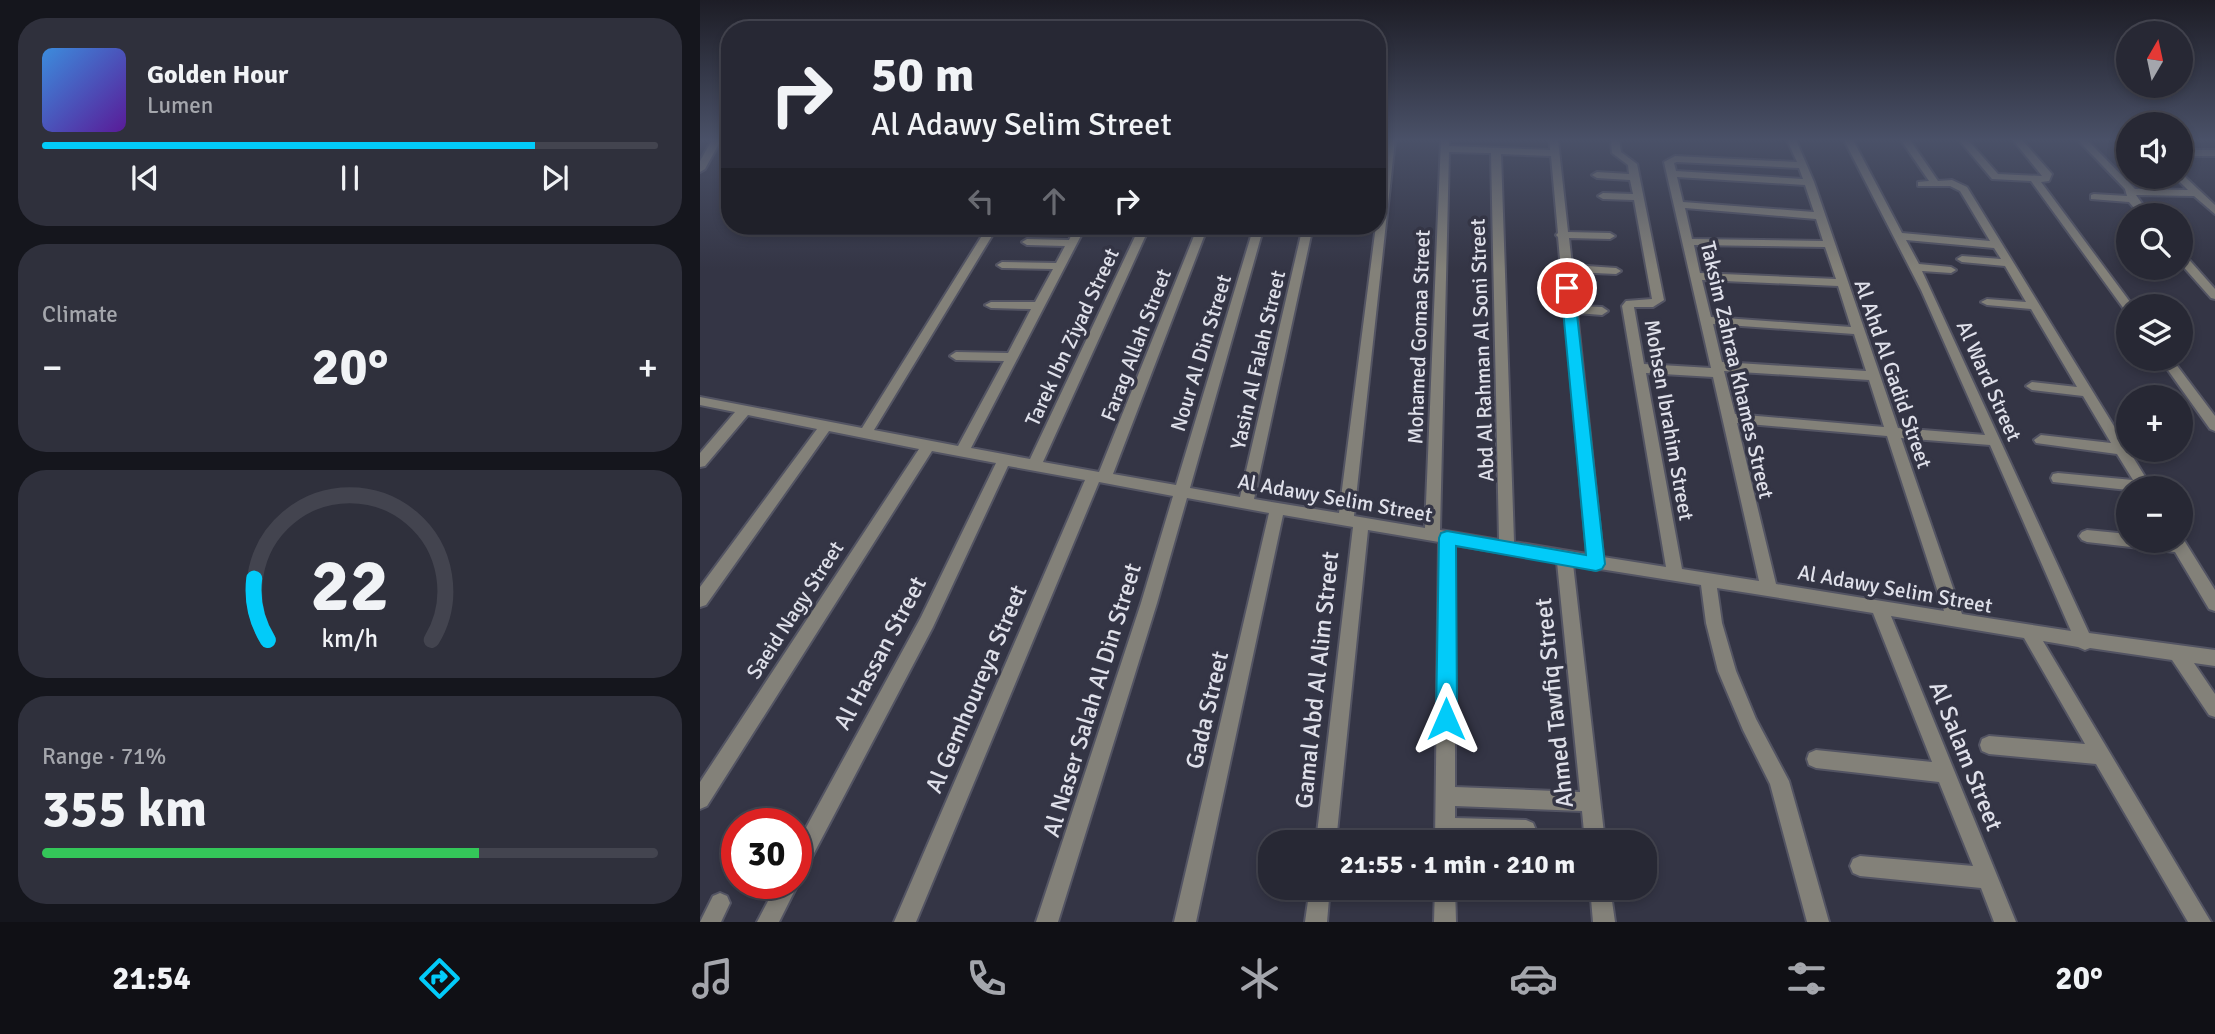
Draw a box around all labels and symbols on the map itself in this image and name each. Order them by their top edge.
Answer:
north arrow [2116,21,2193,98]
street label: Abd Al Rahman Al Soni Street [1464,218,1500,482]
street label: Mohamed Gomaa Street [1402,229,1436,445]
street label: Taksim Zahraa Khames Street [1695,239,1779,501]
street label: Tarek Ibn Ziyad Street [1019,244,1125,430]
pin [1537,258,1597,318]
street label: Farag Allah Street [1095,265,1177,425]
street label: Yasin Al Falah Street [1225,268,1291,452]
street label: Nour Al Din Street [1165,271,1237,435]
street label: Al Ahd Al Gadid Street [1848,276,1938,472]
street label: Mohsen Ibrahim Street [1639,317,1699,523]
street label: Al Ward Street [1951,317,2027,445]
street label: Al Adawy Selim Street [1236,468,1434,528]
street label: Saeid Nagy Street [741,536,849,684]
street label: Gamal Abd Al Alim Street [1289,550,1345,810]
street label: Al Naser Salah Al Din Street [1036,559,1148,841]
street label: Al Adawy Selim Street [1796,559,1994,619]
street label: Al Hassan Street [827,571,933,735]
street label: Al Gemhoureya Street [919,581,1033,797]
street label: Ahmed Tawfiq Street [1528,597,1580,809]
street label: Gada Street [1179,648,1235,772]
street label: Al Salam Street [1922,677,2010,835]
position arrow [1409,682,1483,756]
speed limit sign: 30 [721,808,812,899]

